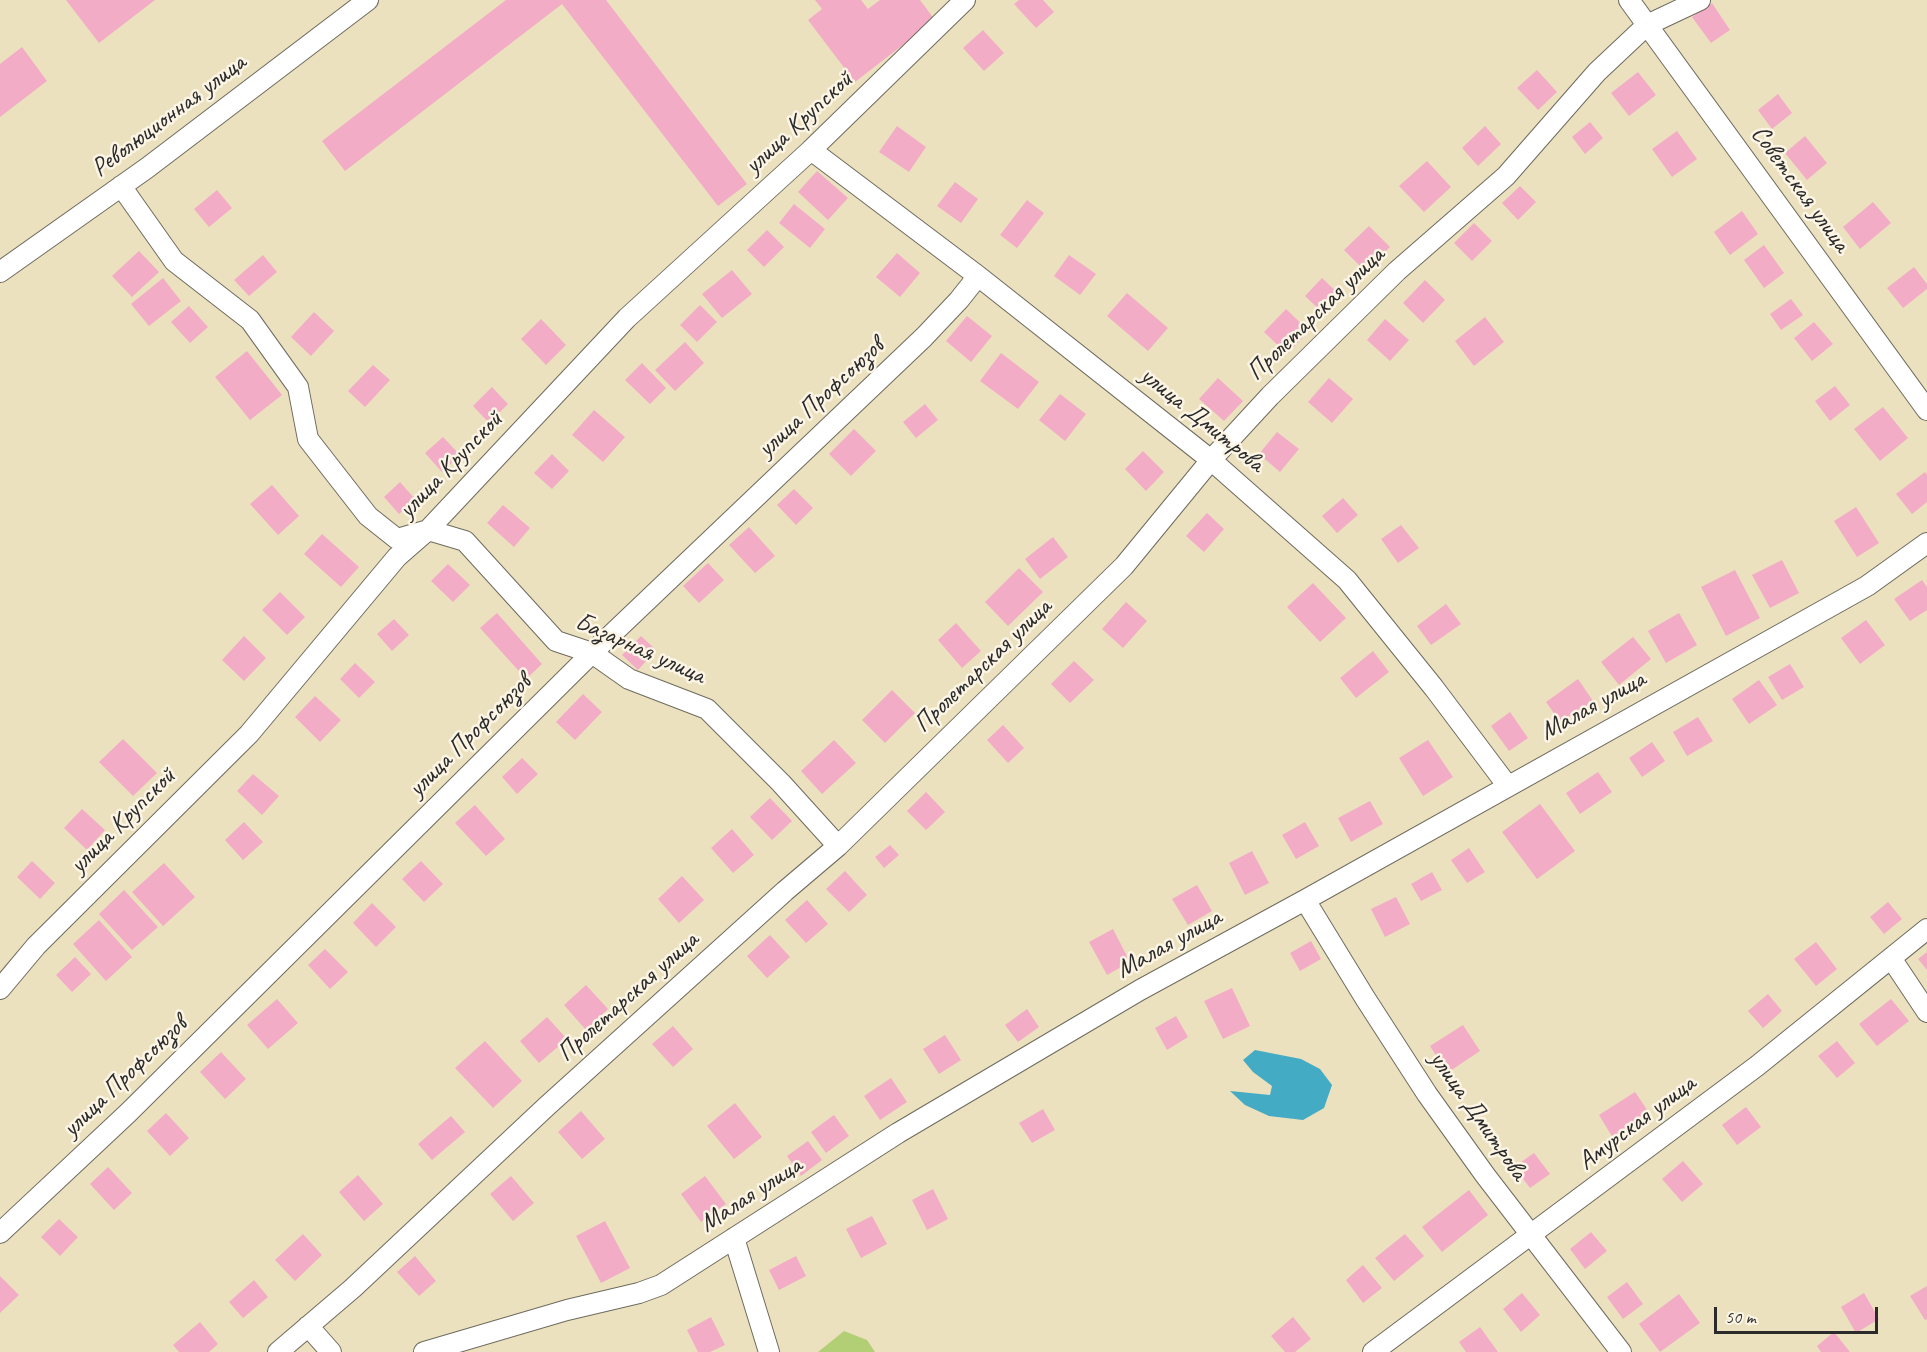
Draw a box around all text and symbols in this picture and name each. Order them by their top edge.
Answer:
street label: Революционная улица [86,48,252,184]
street label: улица Крупской [738,65,860,181]
street label: Советская улица [1744,120,1856,258]
street label: Пролетарская улица [1241,240,1391,388]
street label: улица Профсоюзов [751,332,891,464]
street label: улица Дмитрова [1134,360,1270,480]
street label: улица Крупской [392,405,510,525]
street label: Пролетарская улица [908,592,1058,740]
street label: Базарная улица [570,606,710,692]
street label: Малая улица [1535,664,1651,748]
street label: улица Профсоюзов [402,668,538,804]
street label: улица Крупской [63,761,183,881]
street label: Малая улица [1111,902,1227,986]
street label: Пролетарская улица [551,925,705,1069]
street label: улица Профсоюзов [56,1010,194,1144]
street label: улица Дмитрова [1422,1045,1534,1187]
street label: Амурская улица [1572,1069,1702,1177]
street label: Малая улица [694,1150,808,1240]
scale bar [1717,1295,1880,1333]
text: 50 m [1725,1306,1756,1328]

